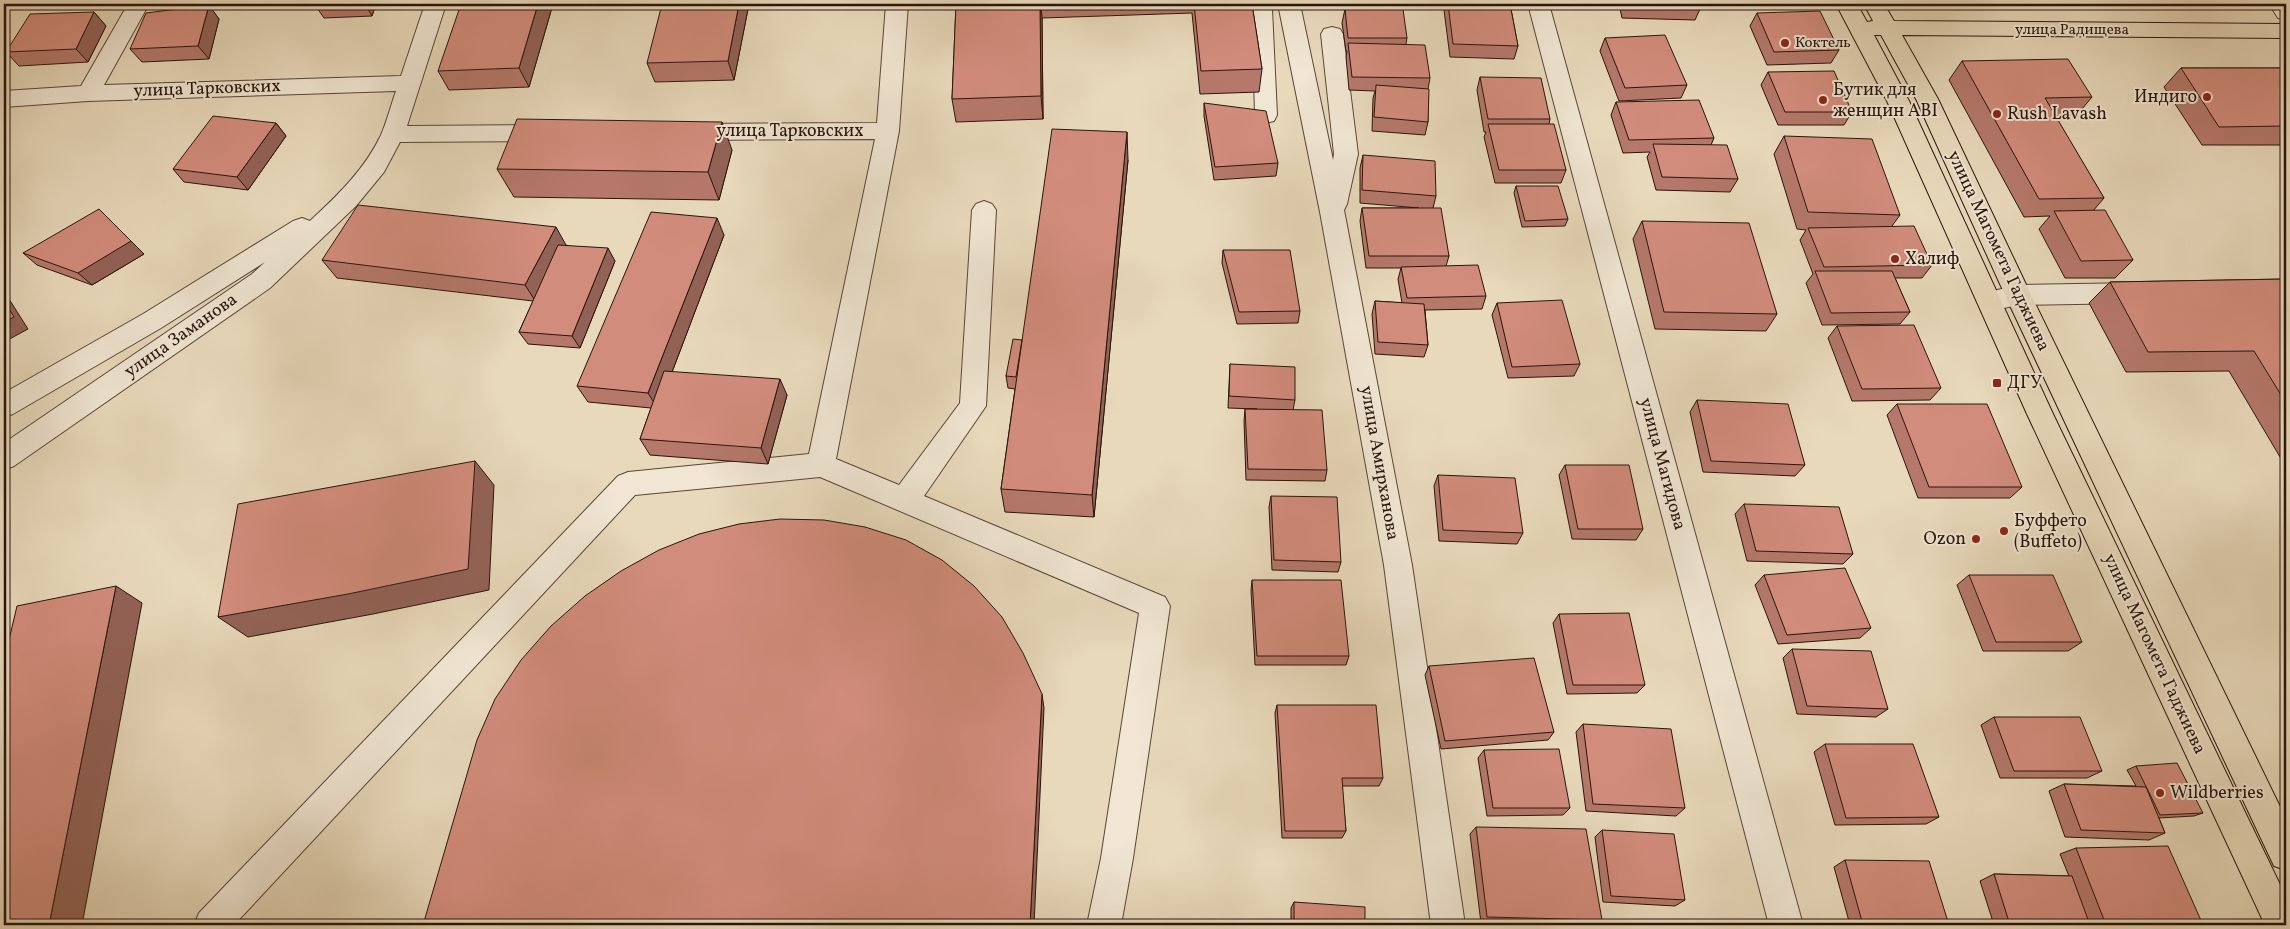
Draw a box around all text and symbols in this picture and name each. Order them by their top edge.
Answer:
street label: улица Радищева [2015,20,2129,41]
place label: Коктель [1795,33,1851,54]
marker: Коктель [1779,37,1791,49]
street label: улица Тарковских [133,74,281,104]
place label: Бутик для женщин ABI [1833,78,1938,124]
place label: Индиго [2134,85,2197,110]
marker: Индиго [2201,91,2213,103]
marker: Бутик для женщин ABI [1817,94,1829,106]
place label: Rush Lavash [2007,102,2107,127]
marker: Rush Lavash [1991,108,2003,120]
street label: улица Тарковских [716,119,864,144]
street label: улица Магомета Гаджиева [1940,147,2056,355]
place label: Халиф [1905,247,1959,272]
marker: Халиф [1889,253,1901,265]
street label: улица Заманова [119,288,243,384]
place label: ДГУ [2007,371,2042,396]
marker: ДГУ [1991,377,2003,389]
street label: улица Амирханова [1353,384,1405,542]
street label: улица Магидова [1632,395,1692,533]
place label: Буффето (Buffeto) [2014,509,2087,555]
marker: Буффето (Buffeto) [1998,525,2010,537]
place label: Ozon [1924,527,1966,552]
marker: Ozon [1970,533,1982,545]
street label: улица Магомета Гаджиева [2096,550,2212,758]
place label: Wildberries [2170,781,2264,806]
marker: Wildberries [2154,787,2166,799]

